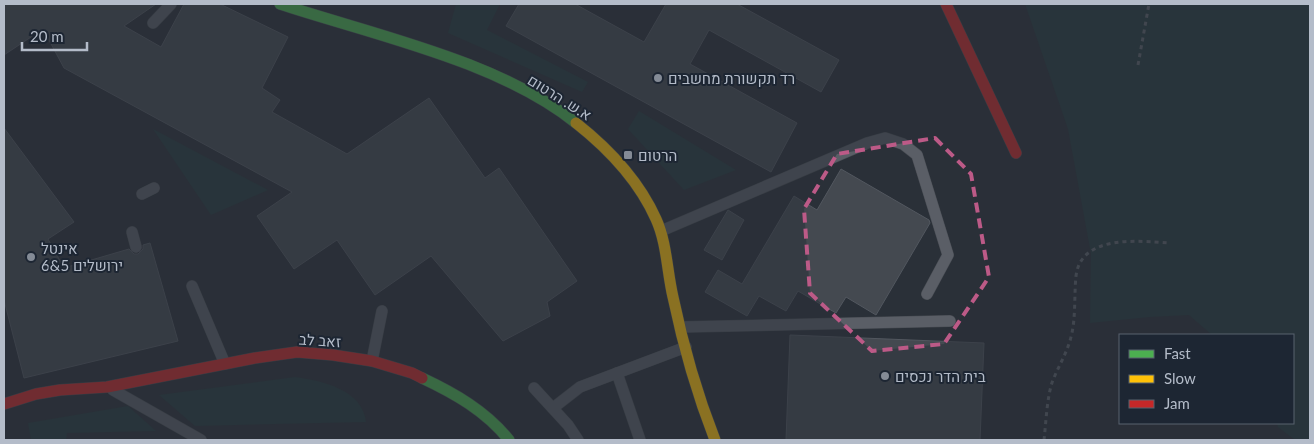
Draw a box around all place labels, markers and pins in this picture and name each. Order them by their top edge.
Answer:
place label: רד תקשורת מחשבים [668,69,795,87]
marker: רד תקשורת מחשבים [652,72,664,84]
place label: הרטום [638,146,677,164]
marker: הרטום [622,149,634,161]
place label: אינטל ירושלים 5&6 [41,239,123,274]
marker: אינטל ירושלים 5&6 [25,251,37,263]
place label: בית הדר נכסים [895,367,986,385]
marker: בית הדר נכסים [879,370,891,382]

